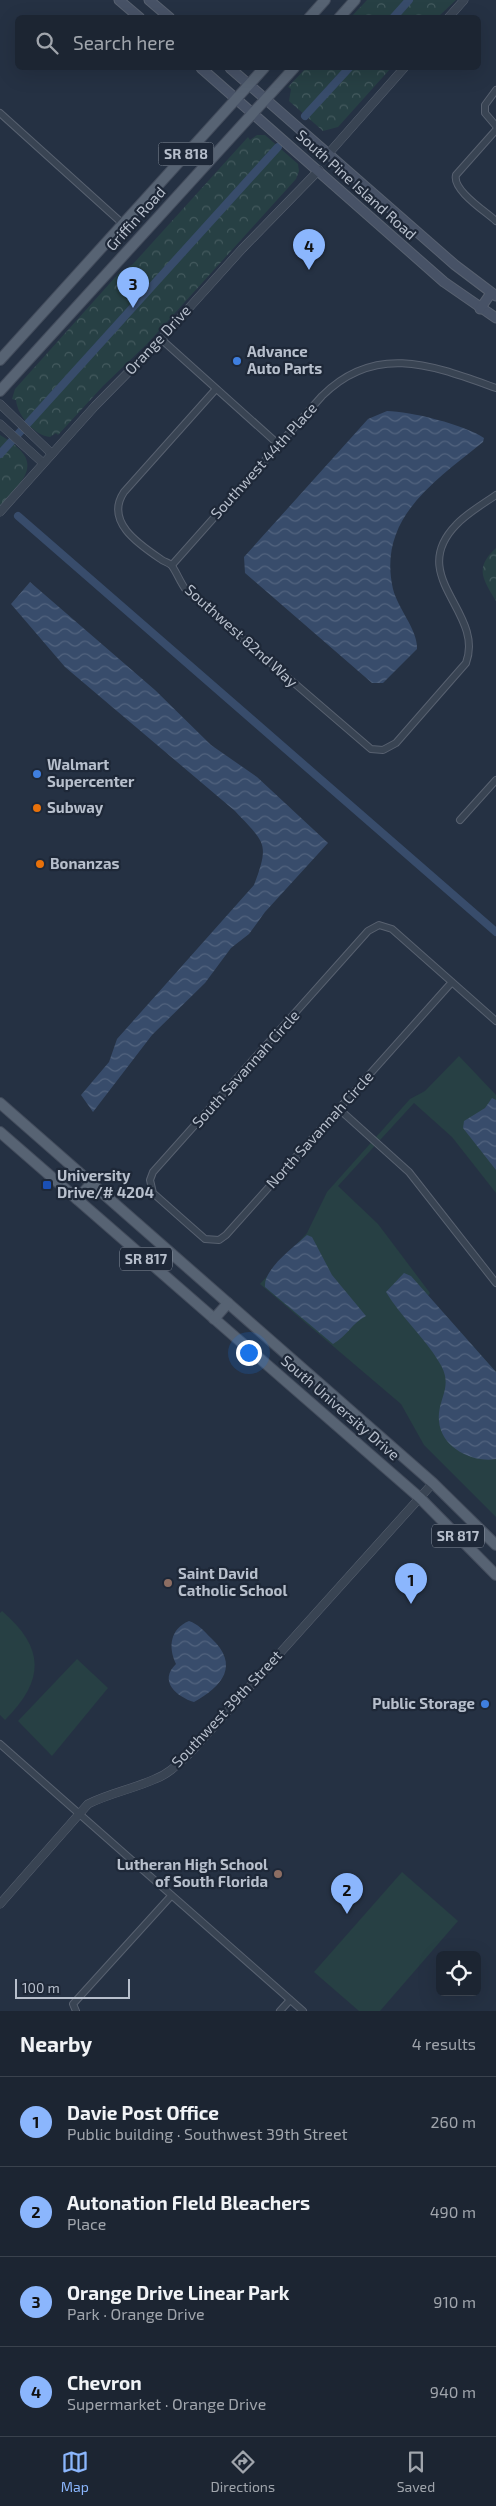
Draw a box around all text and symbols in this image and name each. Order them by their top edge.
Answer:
search box [15,15,481,70]
icon: search [33,29,61,57]
text: Search here [73,31,175,54]
street label: South Pine Island Road [293,126,420,243]
road number: SR 818 [158,142,214,166]
street label: Griffin Road [102,183,169,254]
pin: 4 [293,229,325,270]
pin: 3 [117,267,149,308]
street label: Orange Drive [121,301,194,378]
place label: Advance Auto Parts [247,342,322,377]
marker: Advance Auto Parts [231,355,243,367]
street label: Southwest 44th Place [206,399,320,522]
street label: Southwest 82nd Way [182,580,302,691]
place label: Walmart Supercenter [47,755,135,790]
marker: Walmart Supercenter [31,768,43,780]
place label: Subway [47,798,104,817]
marker: Subway [31,802,43,814]
place label: Bonanzas [50,854,119,872]
marker: Bonanzas [34,858,46,870]
street label: South Savannah Circle [188,1006,303,1131]
street label: North Savannah Circle [262,1067,377,1192]
place label: University Drive/# 4204 [57,1166,154,1201]
marker: University Drive/# 4204 [41,1179,53,1191]
road number: SR 817 [120,1248,172,1270]
your location [236,1340,262,1366]
street label: South University Drive [278,1351,404,1464]
road number: SR 817 [432,1524,484,1548]
pin: 1 [395,1563,427,1604]
place label: Saint David Catholic School [178,1564,287,1599]
marker: Saint David Catholic School [162,1577,174,1589]
street label: Southwest 39th Street [167,1646,285,1771]
place label: Public Storage [372,1694,475,1712]
marker: Public Storage [479,1698,491,1710]
place label: Lutheran High School of South Florida [117,1855,268,1890]
marker: Lutheran High School of South Florida [272,1868,284,1880]
pin: 2 [331,1873,363,1914]
map controls [436,1951,481,1996]
button: locate [436,1951,481,1996]
scale bar [15,1976,130,1999]
text: 100 m [22,1979,60,1996]
text: Nearby [20,2031,92,2056]
text: 4 results [412,2034,476,2053]
text: Davie Post Office [67,2101,219,2124]
text: 1 [33,2112,39,2131]
text: 260 m [431,2112,476,2131]
text: Public building · Southwest 39th Street [67,2124,348,2143]
text: Autonation FIeld Bleachers [67,2191,310,2214]
text: 2 [31,2202,41,2221]
text: 490 m [430,2202,476,2221]
text: Place [67,2214,106,2233]
text: Orange Drive Linear Park [67,2281,289,2304]
text: 3 [31,2292,41,2311]
text: 910 m [433,2292,476,2311]
text: Park · Orange Drive [67,2304,205,2323]
text: Chevron [67,2371,142,2394]
text: 4 [31,2382,41,2401]
text: 940 m [430,2382,476,2401]
text: Supermarket · Orange Drive [67,2394,266,2413]
tab: Map [61,2448,89,2495]
tab: Directions [211,2448,275,2495]
tab: Saved [397,2448,435,2495]

